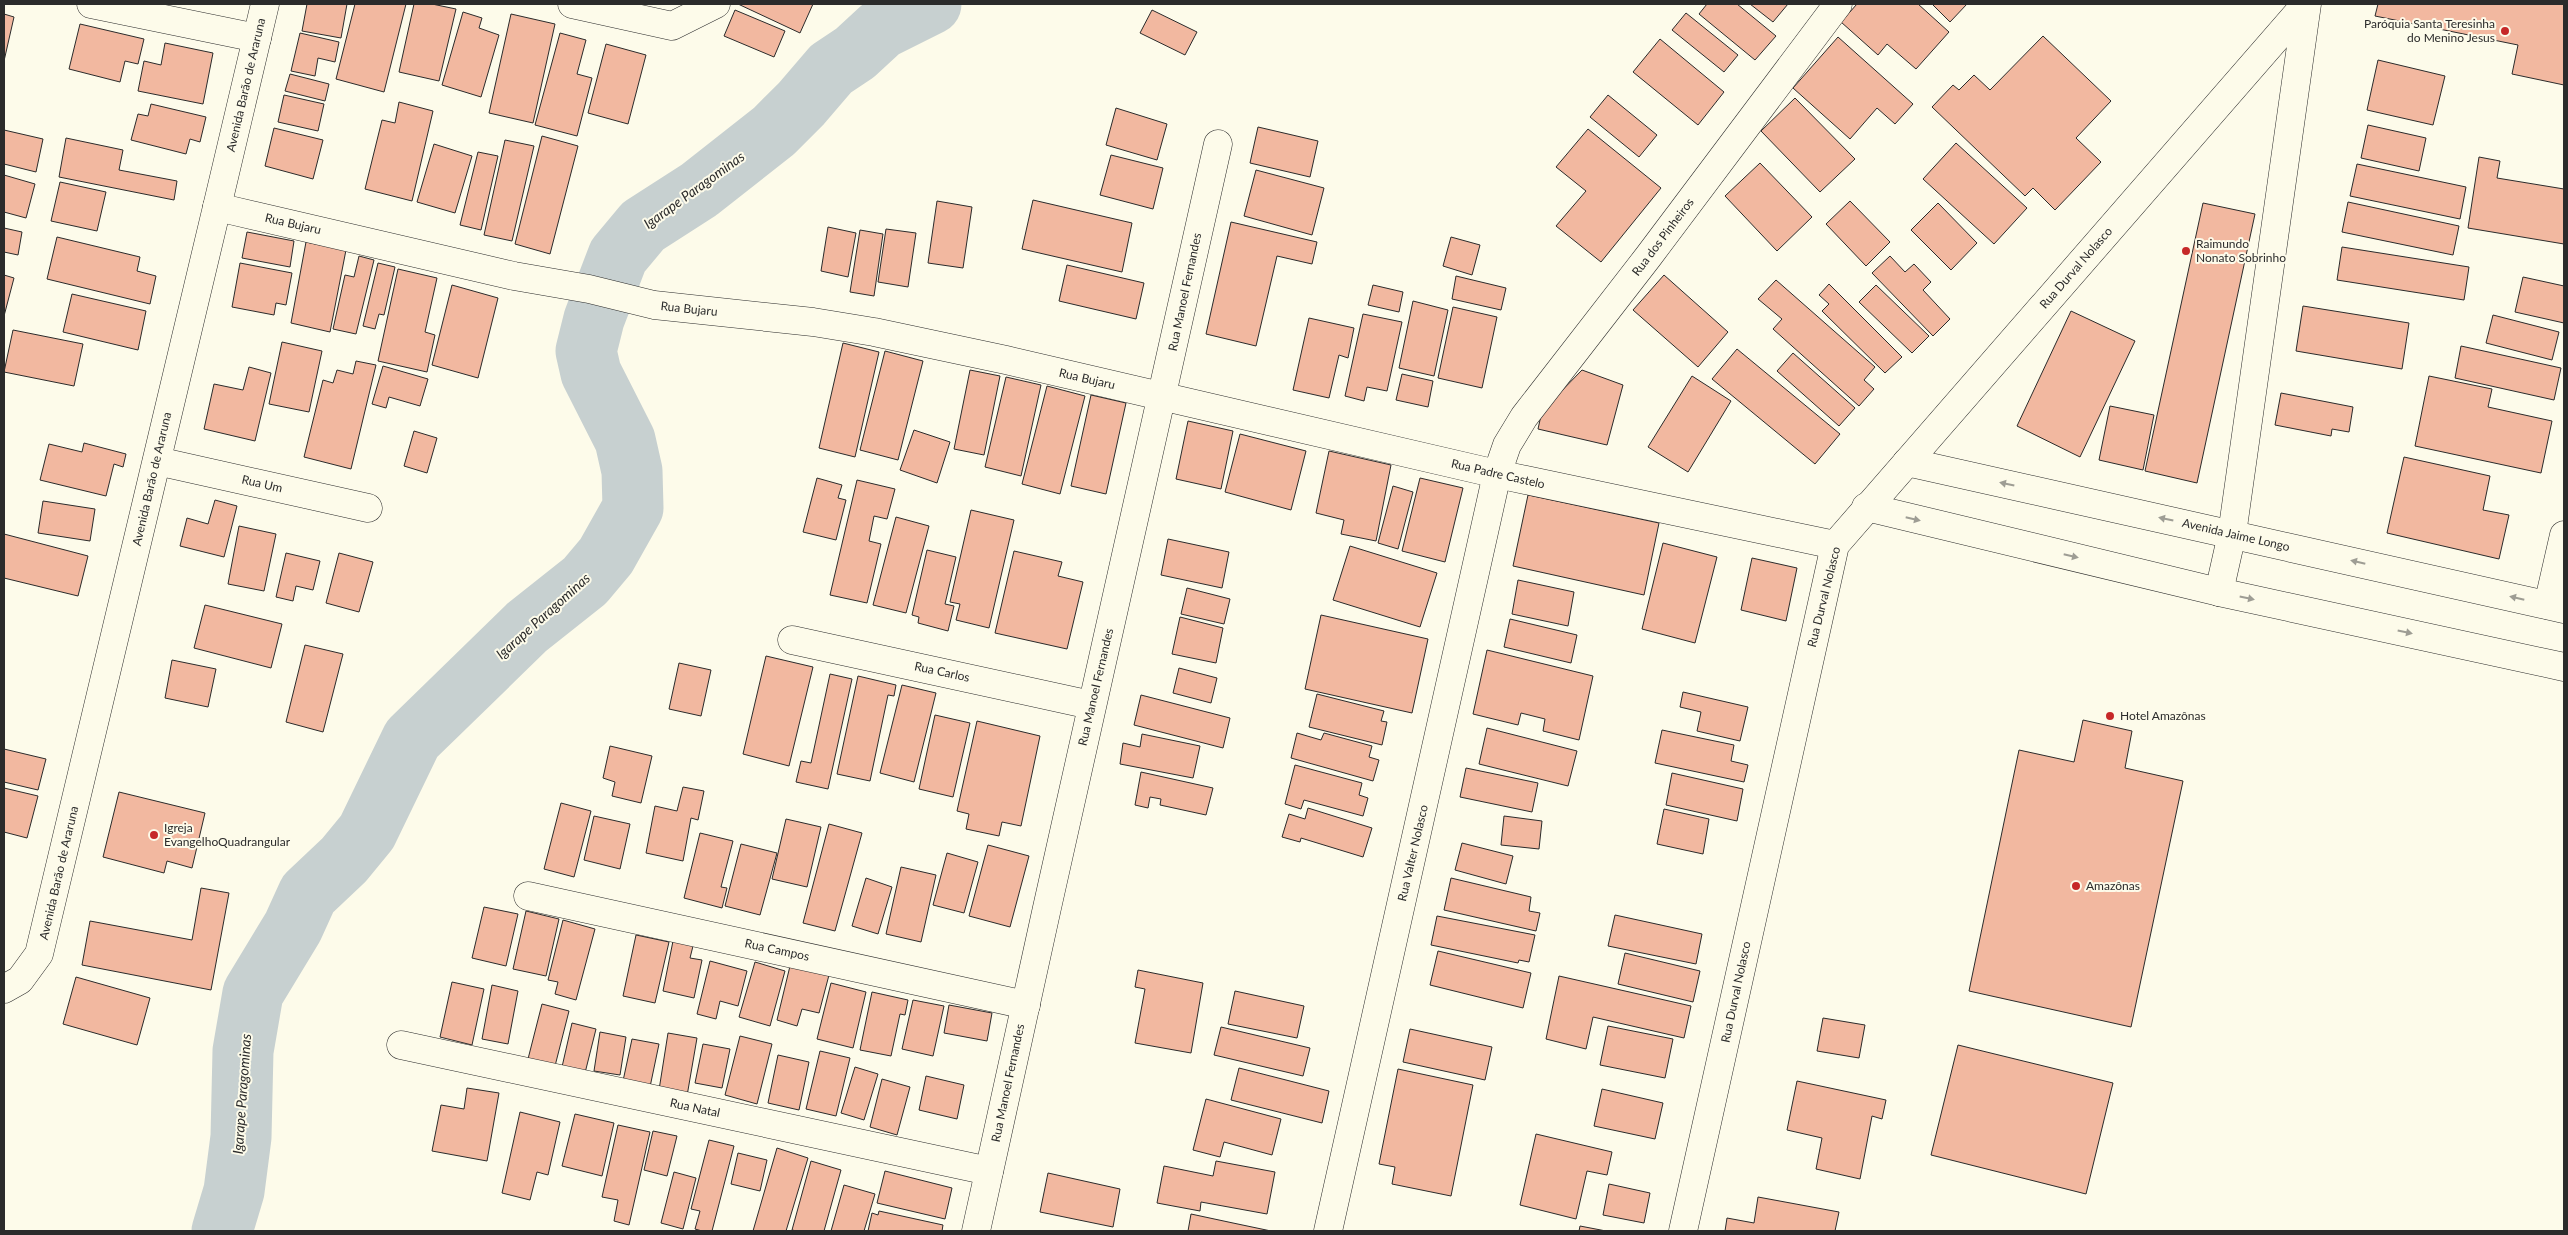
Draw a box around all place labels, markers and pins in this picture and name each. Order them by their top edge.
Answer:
place label: Paróquia Santa Teresinha do Menino Jesus [2364,16,2495,45]
marker: Paróquia Santa Teresinha do Menino Jesus [2499,25,2511,37]
place label: Raimundo Nonato Sobrinho [2196,236,2286,265]
marker: Raimundo Nonato Sobrinho [2180,245,2192,257]
place label: Hotel Amazônas [2120,708,2206,723]
marker: Hotel Amazônas [2104,710,2116,722]
place label: Igreja EvangelhoQuadrangular [164,820,291,849]
marker: Igreja EvangelhoQuadrangular [148,829,160,841]
place label: Amazônas [2086,878,2140,893]
marker: Amazônas [2070,880,2082,892]

